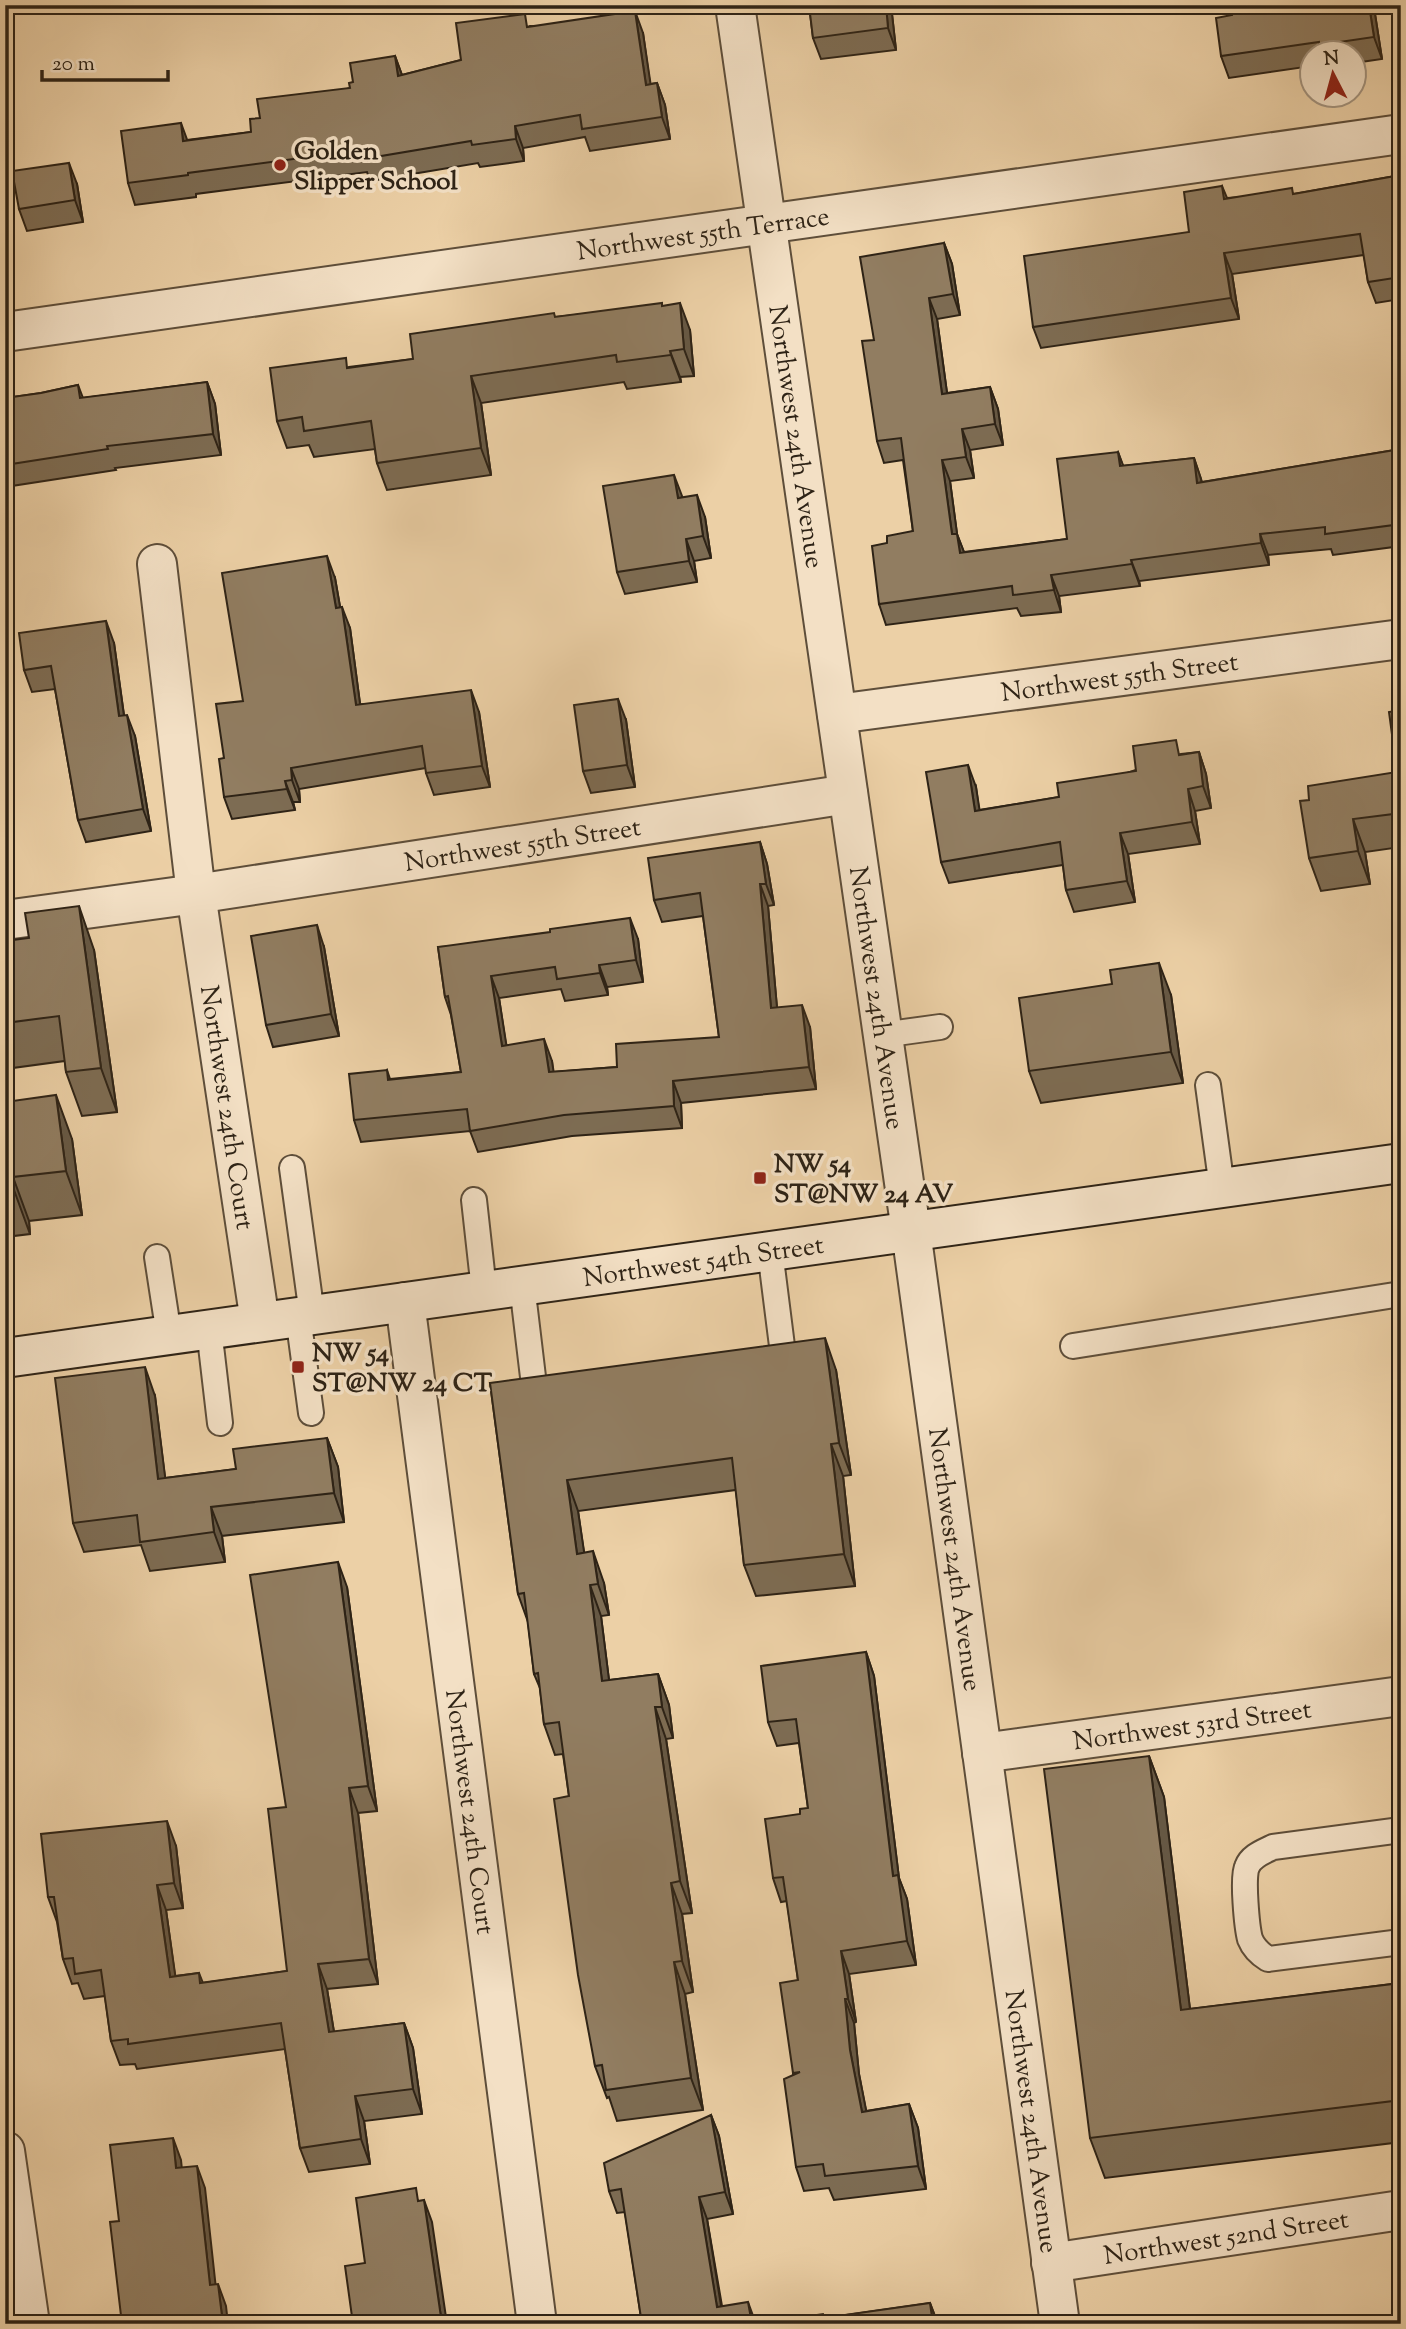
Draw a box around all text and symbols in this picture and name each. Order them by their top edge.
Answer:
scale bar [42,38,168,82]
north arrow [1298,38,1368,108]
text: N [1323,45,1340,74]
text: 20 m [52,50,95,80]
place label: Golden Slipper School [294,134,458,201]
marker: Golden Slipper School [272,157,288,173]
street label: Northwest 55th Terrace [575,199,832,272]
street label: Northwest 24th Avenue [757,303,832,571]
street label: Northwest 55th Street [999,645,1241,713]
street label: Northwest 55th Street [402,810,644,883]
street label: Northwest 24th Avenue [838,864,912,1132]
street label: Northwest 24th Court [189,983,262,1233]
place label: NW 54 ST@NW 24 AV [774,1147,953,1214]
marker: NW 54 ST@NW 24 AV [752,1170,768,1186]
street label: Northwest 54th Street [581,1228,826,1298]
place label: NW 54 ST@NW 24 CT [312,1336,493,1403]
marker: NW 54 ST@NW 24 CT [290,1359,306,1375]
street label: Northwest 24th Avenue [917,1426,990,1694]
street label: Northwest 24th Court [434,1687,503,1937]
street label: Northwest 53rd Street [1071,1692,1314,1761]
street label: Northwest 24th Avenue [994,1988,1066,2256]
street label: Northwest 52nd Street [1101,2202,1352,2276]

